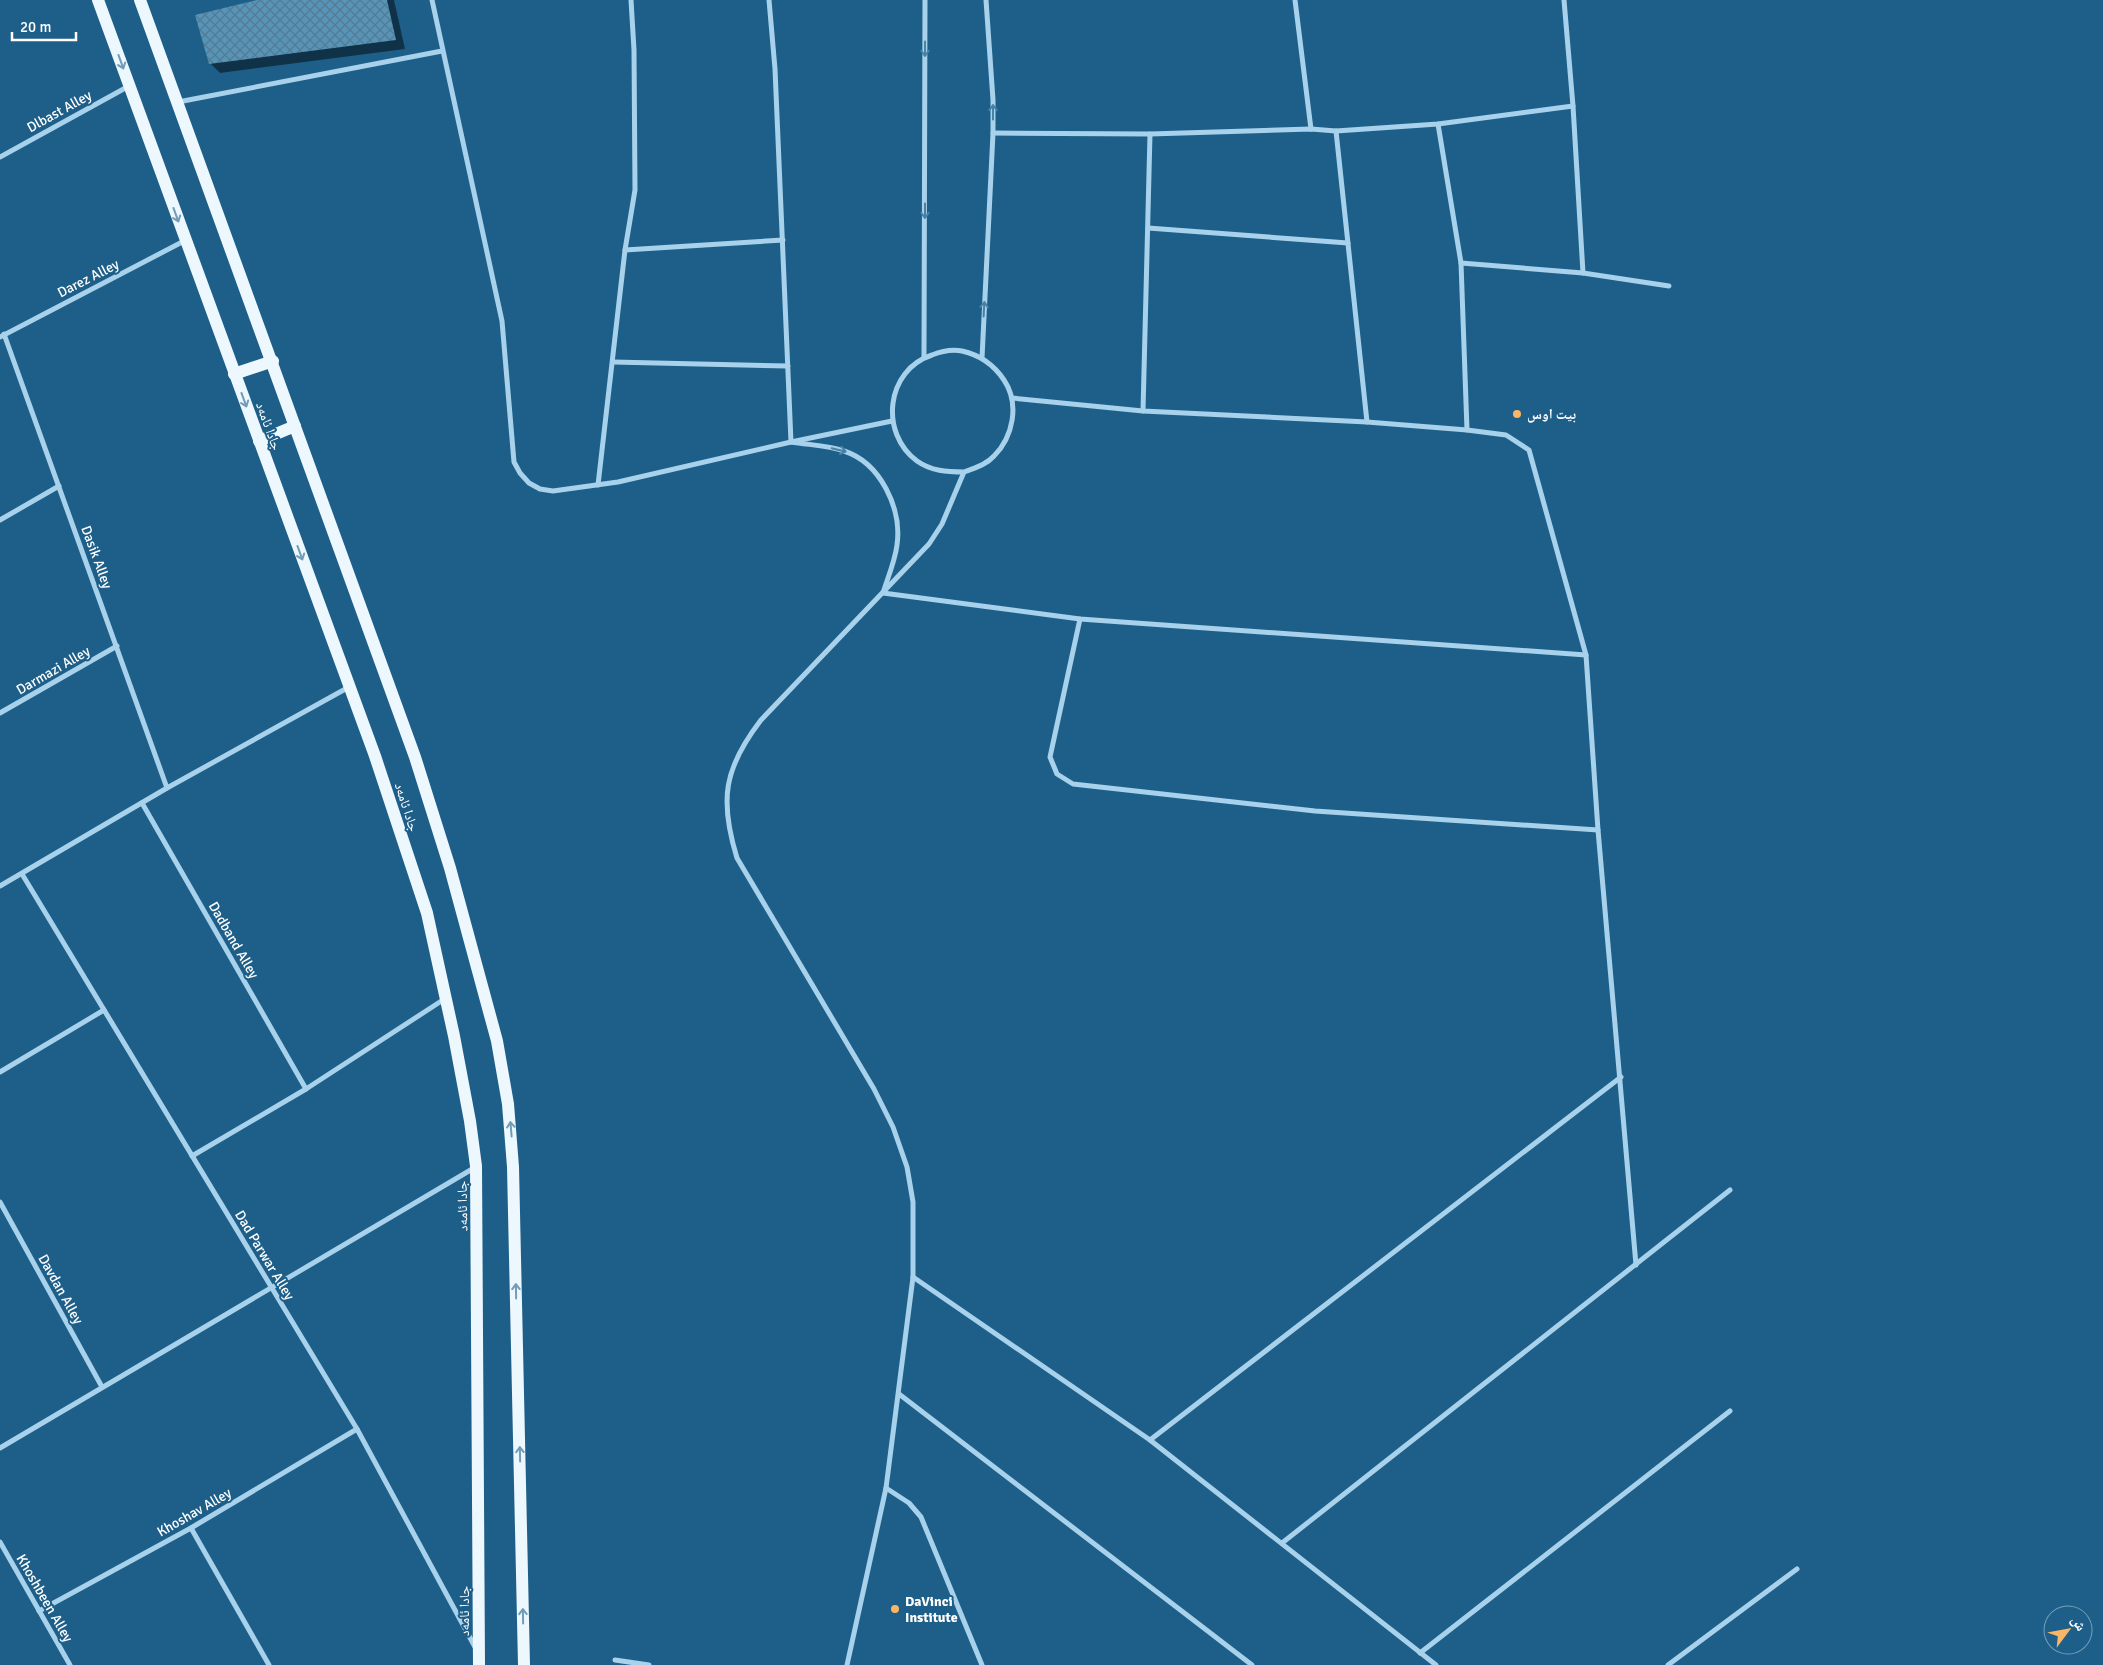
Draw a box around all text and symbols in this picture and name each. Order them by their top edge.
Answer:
scale bar [12,10,76,42]
text: 20 m [20,18,51,36]
one-way arrow [920,40,930,56]
one-way arrow [117,54,126,69]
street label: Dlbast Alley [24,86,95,136]
one-way arrow [988,104,998,120]
one-way arrow [920,202,930,219]
one-way arrow [172,207,181,222]
street label: Darez Alley [55,255,122,301]
one-way arrow [980,302,989,318]
one-way arrow [240,392,249,408]
street label: جادا ئامەد [252,400,285,453]
place label: بيت اوس [1527,406,1576,423]
marker: بيت اوس [1511,408,1523,420]
one-way arrow [831,446,847,455]
street label: Dasik Alley [77,523,116,591]
one-way arrow [296,545,305,560]
street label: Darmazi Alley [13,642,94,698]
street label: جادا ئامەد [391,780,422,834]
street label: Dadband Alley [205,899,263,982]
one-way arrow [506,1121,516,1137]
street label: جادا ئامەد [454,1180,471,1231]
street label: Dad Parwar Alley [231,1207,298,1304]
street label: Davdan Alley [34,1251,87,1327]
one-way arrow [511,1284,521,1300]
one-way arrow [515,1446,524,1462]
street label: Khoshav Alley [154,1484,235,1541]
street label: Khoshbeen Alley [12,1551,77,1646]
street label: جادا ئامەد [456,1586,473,1636]
place label: DaVinci Institute [905,1593,958,1626]
marker: DaVinci Institute [889,1603,901,1615]
north arrow [2043,1605,2093,1655]
one-way arrow [518,1609,528,1625]
text: ش [2067,1613,2090,1634]

